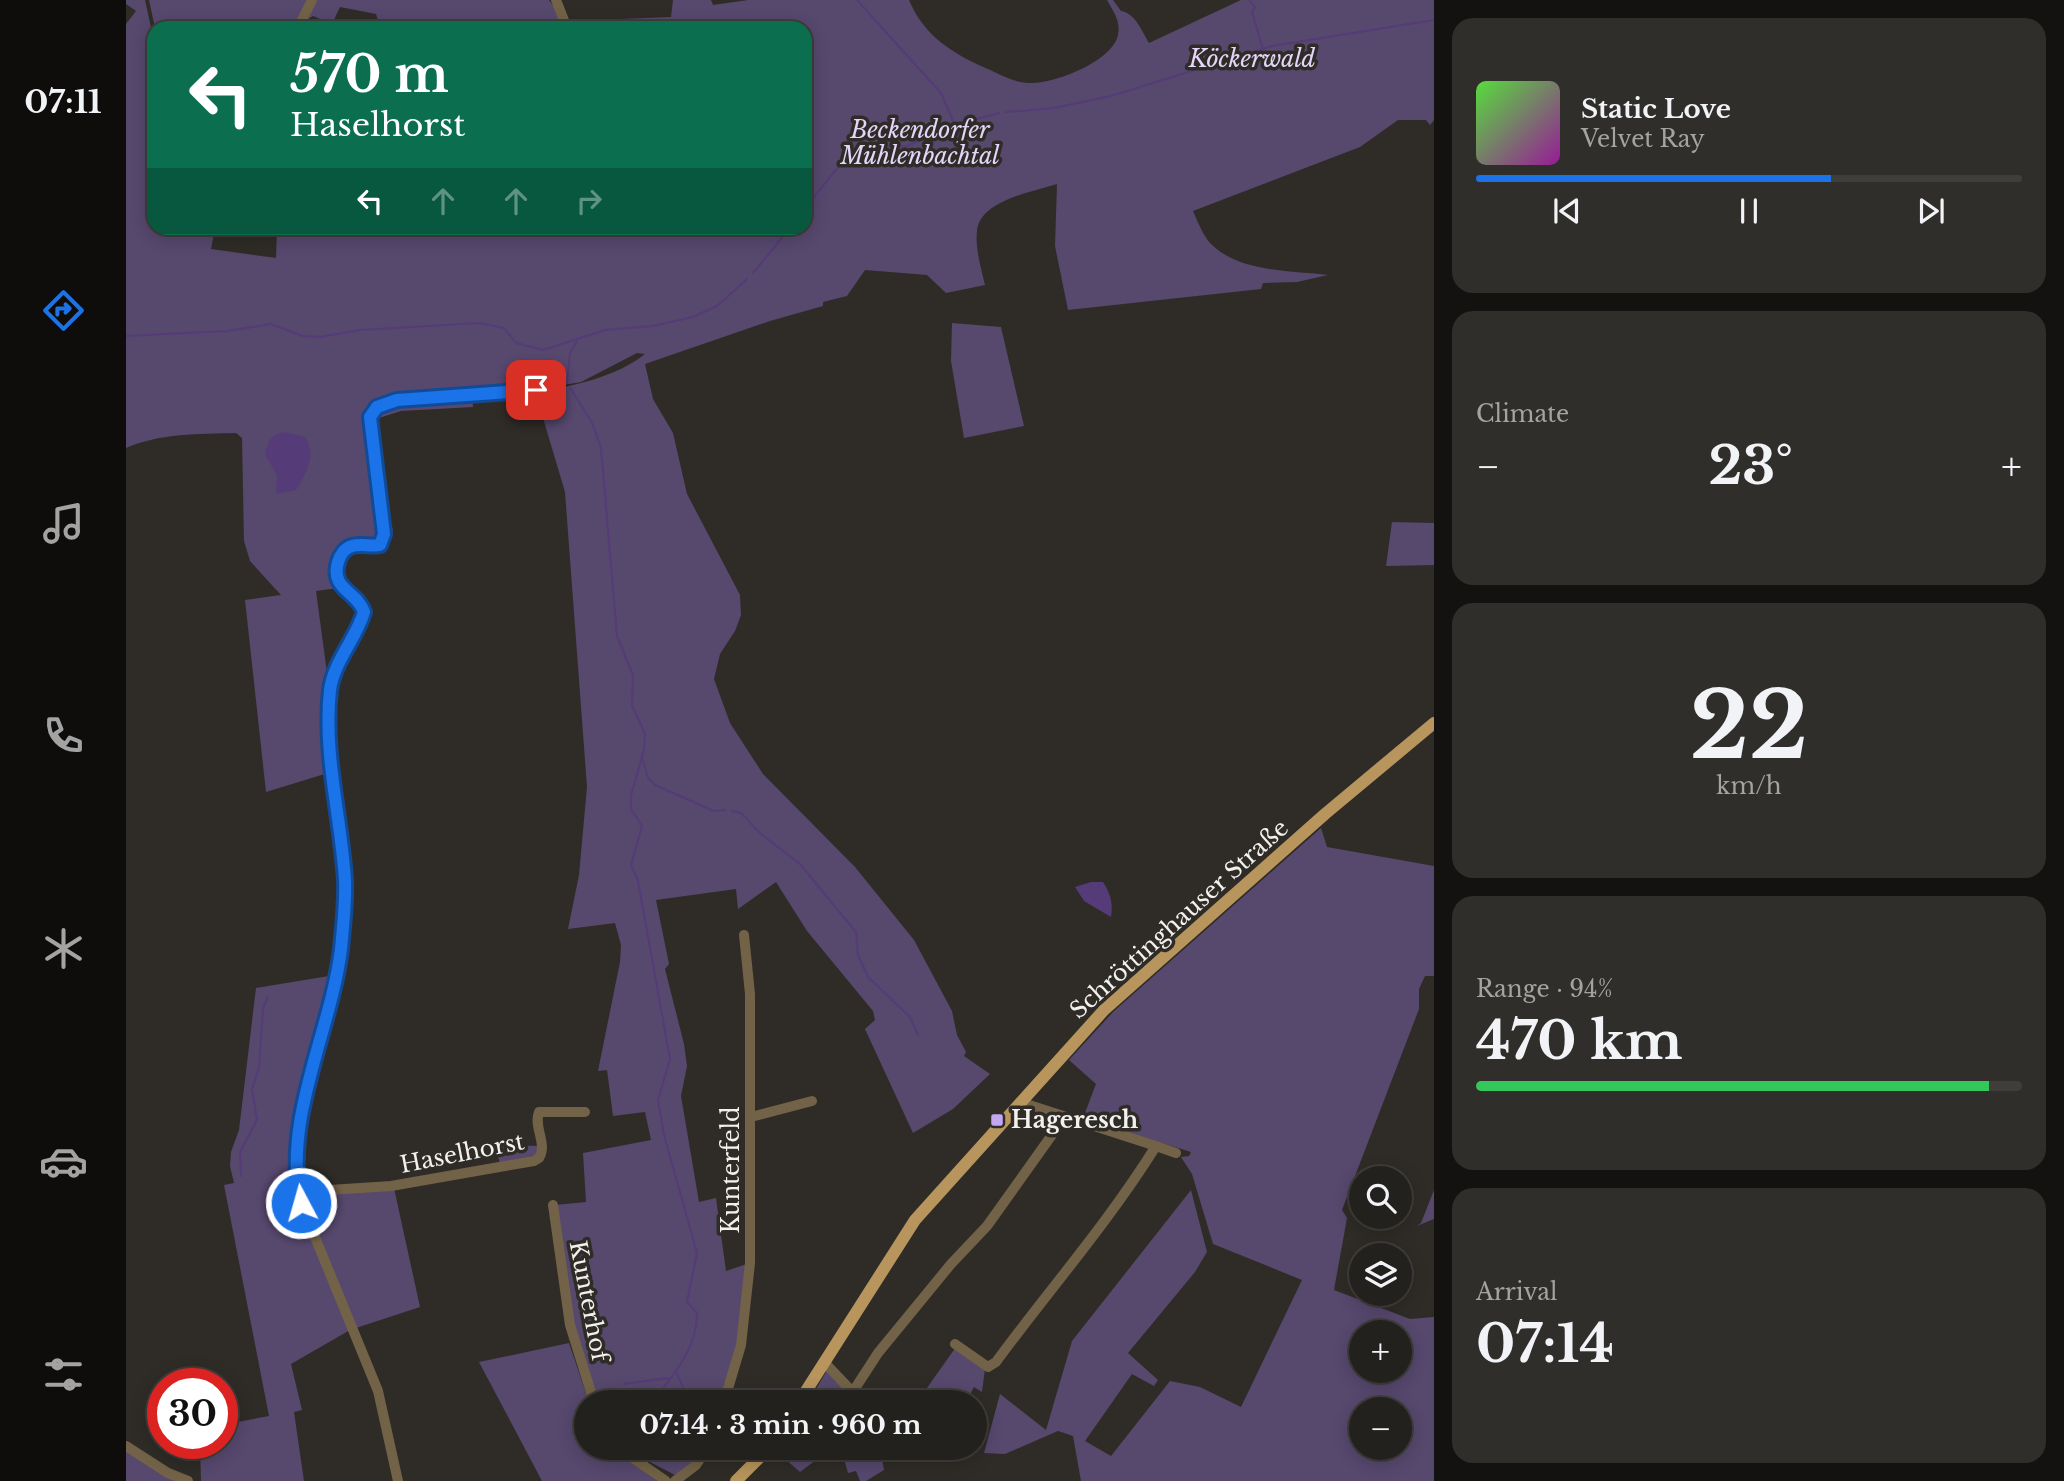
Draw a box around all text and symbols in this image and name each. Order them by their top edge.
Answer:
text: 570 m [290,44,449,105]
park label: Köckerwald [1188,45,1316,73]
icon: left [175,49,266,140]
text: 07:11 [24,82,102,122]
text: Static Love [1581,93,1731,125]
text: Haselhorst [290,105,465,145]
park label: Beckendorfer Mühlenbachtal [840,116,1000,170]
text: Velvet Ray [1581,125,1705,153]
icon: left [351,182,389,220]
icon: ahead [424,182,462,220]
icon: ahead [497,182,535,220]
icon: right [570,182,608,220]
icon: previous [1548,192,1586,230]
icon: pause [1730,192,1768,230]
icon: next [1912,192,1950,230]
icon: directions [39,286,88,335]
pin [506,360,566,420]
icon: arrive [517,371,555,409]
text: Climate [1476,400,1569,428]
text: 23° [1708,434,1793,498]
text: − [1476,443,1500,490]
text: + [2001,443,2022,490]
icon: music [39,499,88,548]
text: 22 [1690,670,1808,783]
icon: phone [39,711,88,760]
text: km/h [1716,772,1782,800]
street label: Schröttinghauser Straße [1064,814,1294,1024]
icon: climate [39,924,88,973]
text: Range · 94% [1476,975,1613,1003]
text: 470 km [1476,1009,1683,1073]
street label: Kunterfeld [717,1106,745,1234]
place label: Hageresch [1011,1106,1139,1134]
marker: Hageresch [989,1112,1005,1128]
street label: Haselhorst [397,1127,527,1179]
icon: car [39,1137,88,1186]
position arrow [264,1166,338,1240]
map controls [1349,1166,1412,1460]
button: search [1349,1166,1412,1229]
street label: Kunterhof [564,1238,615,1366]
button: layers [1349,1243,1412,1306]
text: Arrival [1476,1278,1557,1306]
text: 07:14 [1476,1312,1614,1376]
button: + [1349,1320,1412,1383]
icon: filters [39,1350,88,1399]
speed limit sign: 30 [147,1368,238,1459]
button: − [1349,1397,1412,1460]
text: 07:14 · 3 min · 960 m [639,1409,922,1441]

